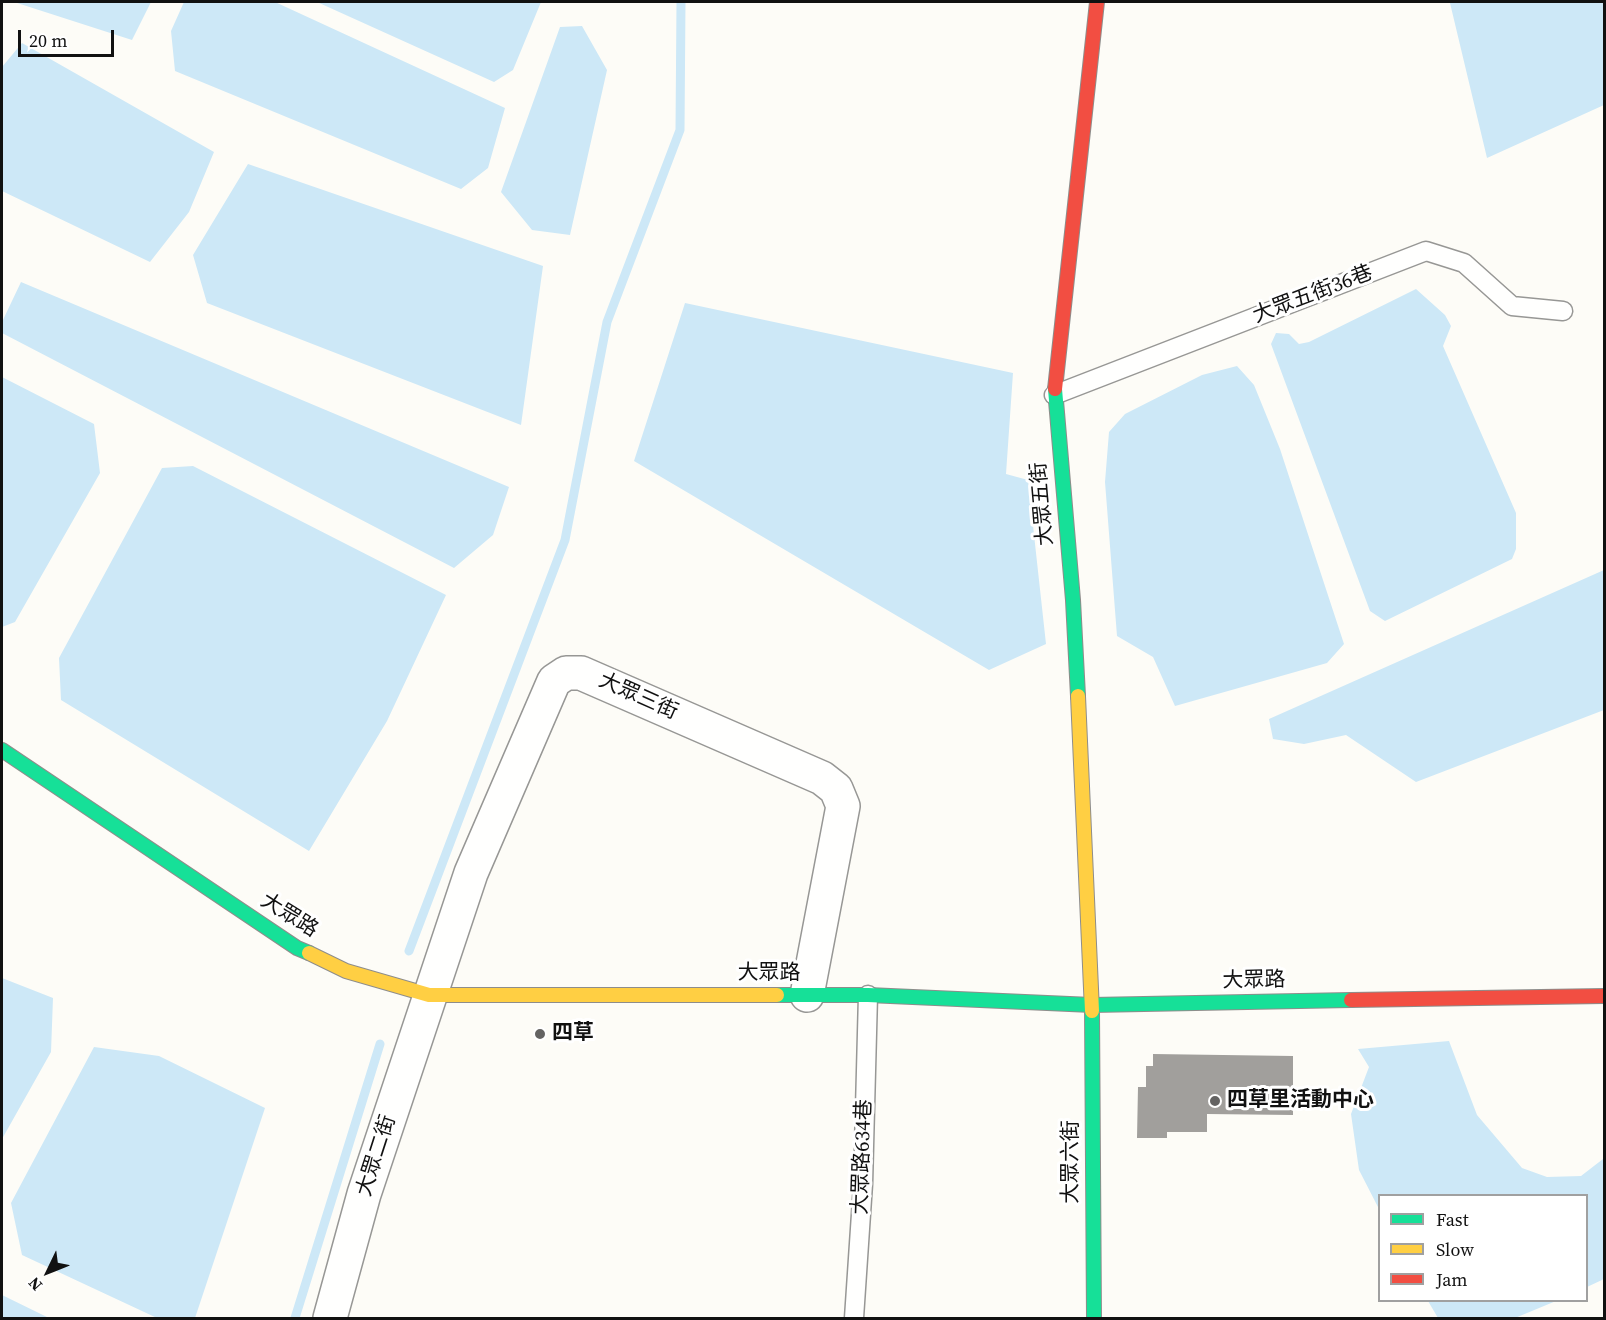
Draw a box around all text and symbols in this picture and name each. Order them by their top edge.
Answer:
scale bar [21,18,117,56]
text: 20 m [29,28,67,53]
street label: 大眾五街36巷 [1250,261,1376,329]
street label: 大眾五街 [1027,461,1059,547]
street label: 大眾三街 [595,668,681,726]
street label: 大眾路 [256,889,322,943]
street label: 大眾路 [738,961,800,987]
street label: 大眾路 [1222,968,1286,994]
place label: 四草 [552,1021,594,1047]
marker: 四草 [533,1027,547,1041]
place label: 四草里活動中心 [1227,1088,1374,1114]
marker: 四草里活動中心 [1208,1094,1222,1108]
street label: 大眾路634巷 [848,1099,878,1215]
street label: 大眾二街 [352,1112,402,1200]
street label: 大眾六街 [1059,1120,1085,1204]
legend [1378,1194,1588,1302]
text: Fast [1436,1207,1469,1232]
text: Slow [1436,1237,1474,1262]
north arrow [18,1242,78,1302]
text: Jam [1436,1267,1468,1292]
text: N [23,1273,47,1296]

